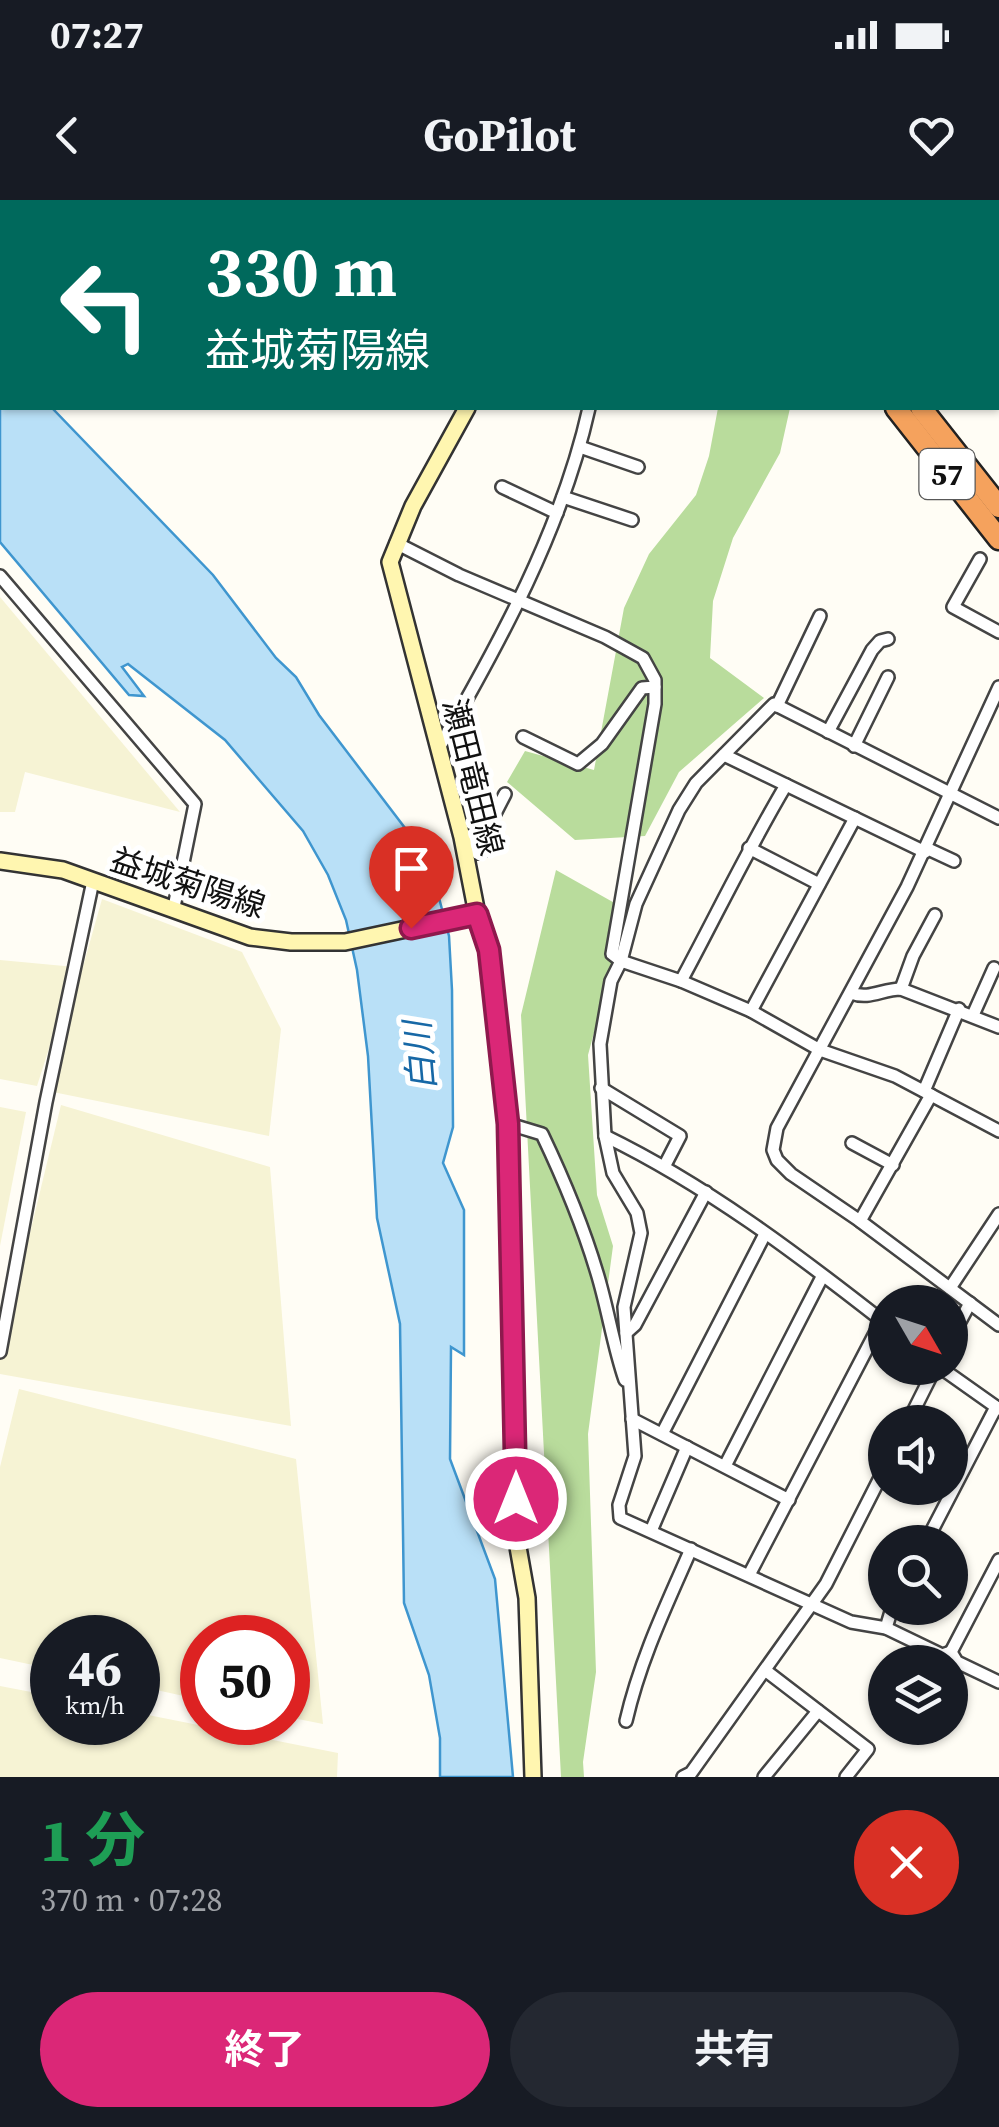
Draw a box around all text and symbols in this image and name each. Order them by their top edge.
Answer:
text: 07:27 [50,9,144,61]
text: GoPilot [423,104,576,166]
icon: back [40,108,95,163]
icon: heart [904,108,959,163]
text: 330 m [205,223,397,319]
icon: left [40,240,170,370]
text: 益城菊陽線 [205,319,430,381]
road number: 57 [920,449,974,499]
street label: 瀬田竜田線 [432,694,514,860]
pin [369,826,454,929]
street label: 益城菊陽線 [105,837,271,929]
icon: arrive [384,841,439,896]
water label: 白川 [393,1015,447,1093]
north arrow [868,1285,968,1385]
map controls [868,1285,968,1745]
button: sound [868,1405,968,1505]
position arrow [464,1447,568,1551]
button: search [868,1525,968,1625]
speed limit sign: 50 [180,1615,310,1745]
text: 46 [68,1633,122,1702]
button: layers [868,1645,968,1745]
text: km/h [65,1688,125,1722]
text: 1 分 [40,1799,145,1881]
button: close [854,1810,959,1915]
text: 370 m · 07:28 [40,1878,222,1922]
button: 終了 [40,1992,490,2107]
button: 共有 [510,1992,959,2107]

